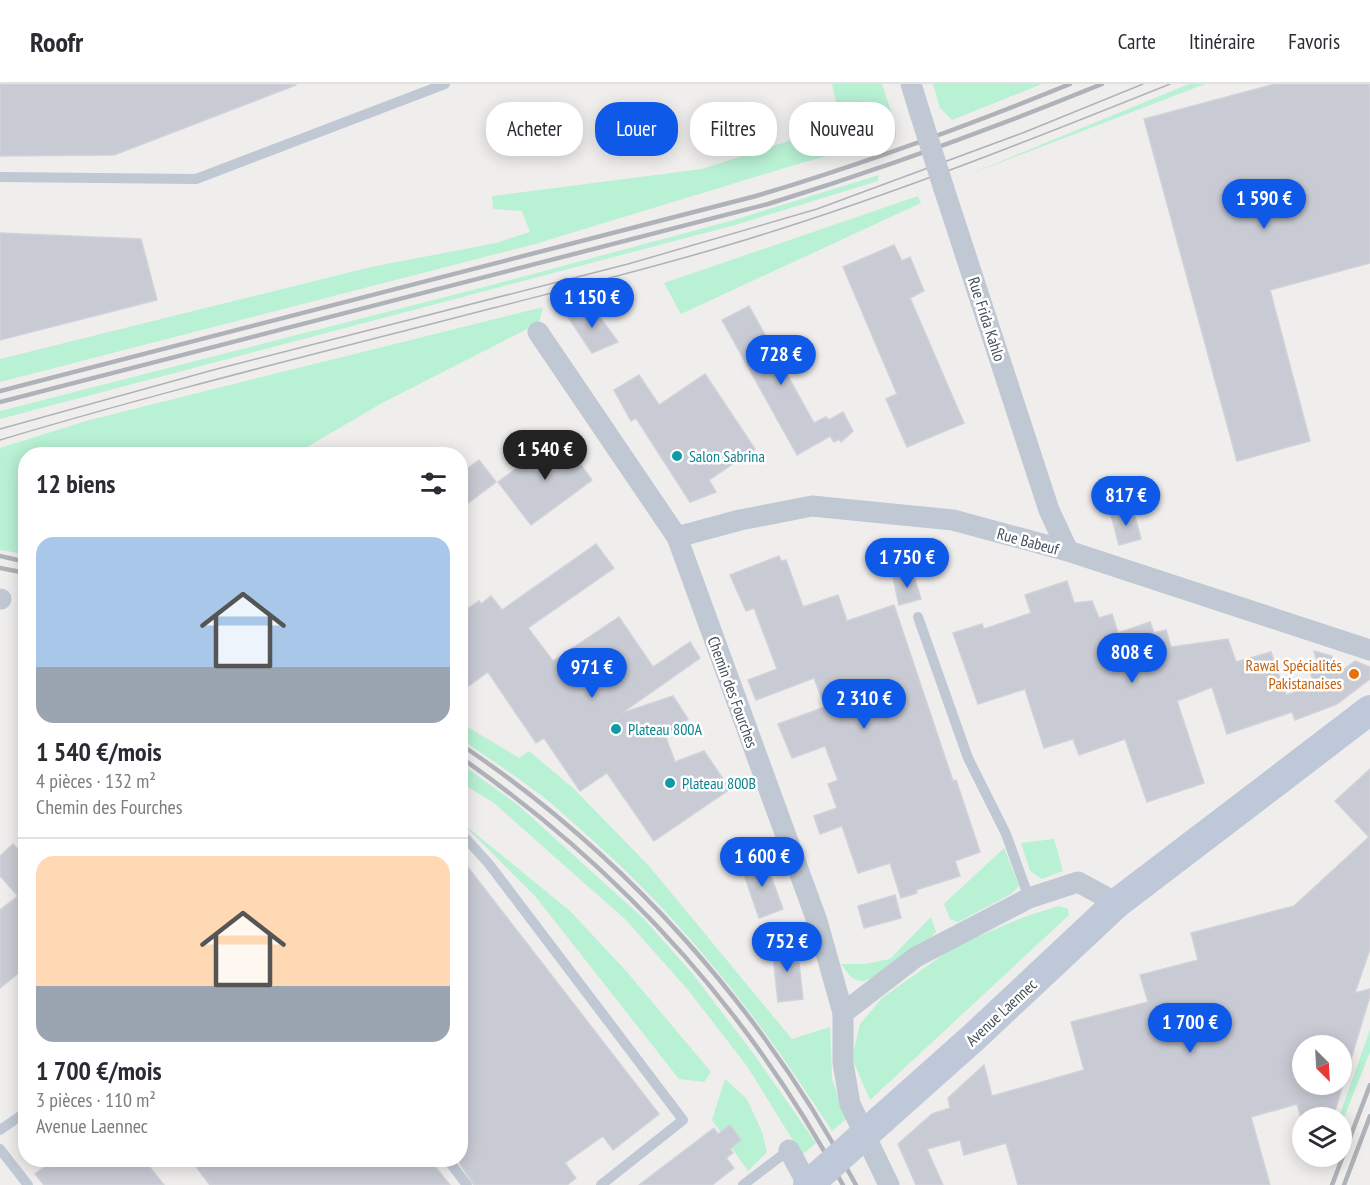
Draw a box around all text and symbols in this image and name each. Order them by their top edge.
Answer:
text: Roofr [30,23,83,60]
text: Carte [1118,28,1156,55]
text: Itinéraire [1189,28,1255,55]
text: Favoris [1288,28,1340,55]
chip: Acheter [486,102,583,156]
chip: Louer [595,102,678,156]
chip: Filtres [690,102,777,156]
chip: Nouveau [789,102,895,156]
pin: 1 590 € [1209,179,1319,230]
text: 1 590 € [1236,185,1292,211]
street label: Rue Frida Kahlo [964,274,1010,364]
pin: 1 150 € [537,278,647,329]
text: 1 150 € [564,284,620,310]
pin: 728 € [739,335,823,386]
text: 728 € [760,341,802,367]
pin: 1 540 € [490,430,600,481]
text: 1 540 € [517,436,573,462]
place label: Salon Sabrina [689,446,765,466]
marker: Salon Sabrina [670,449,684,463]
text: 12 biens [36,467,115,500]
icon: filters [417,467,450,500]
pin: 817 € [1084,476,1168,527]
text: 817 € [1105,482,1147,508]
street label: Rue Babeuf [995,523,1062,559]
pin: 1 750 € [852,538,962,589]
text: 1 750 € [879,544,935,570]
icon: home [189,576,297,684]
pin: 808 € [1090,633,1174,684]
street label: Chemin des Fourches [704,634,762,750]
text: 808 € [1111,639,1153,665]
pin: 971 € [550,648,634,699]
text: 971 € [571,654,613,680]
place label: Rawal Spécialités Pakistanaises [1246,655,1342,693]
marker: Rawal Spécialités Pakistanaises [1347,667,1361,681]
pin: 2 310 € [809,679,919,730]
text: 2 310 € [836,685,892,711]
place label: Plateau 800A [628,719,703,739]
marker: Plateau 800A [609,722,623,736]
text: 1 540 €/mois [36,735,162,768]
text: 4 pièces · 132 m² [36,768,156,794]
place label: Plateau 800B [682,773,756,793]
marker: Plateau 800B [663,776,677,790]
text: Chemin des Fourches [36,794,183,820]
pin: 1 600 € [707,837,817,888]
text: 1 600 € [734,843,790,869]
icon: home [189,895,297,1003]
pin: 752 € [745,922,829,973]
text: 752 € [766,928,808,954]
street label: Avenue Laennec [961,974,1041,1050]
pin: 1 700 € [1135,1003,1245,1054]
text: 1 700 € [1162,1009,1218,1035]
north arrow [1292,1035,1352,1095]
map controls [1292,1035,1352,1167]
text: 1 700 €/mois [36,1054,162,1087]
text: 3 pièces · 110 m² [36,1087,156,1113]
button: layers [1292,1107,1352,1167]
text: Avenue Laennec [36,1113,148,1139]

